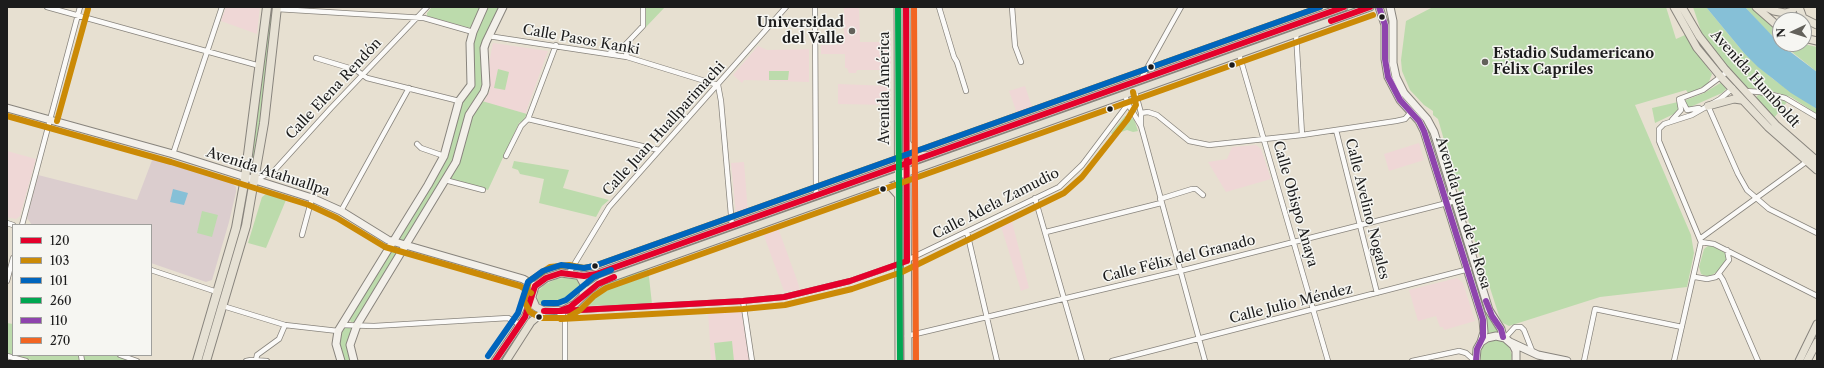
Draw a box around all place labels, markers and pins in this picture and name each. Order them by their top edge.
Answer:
unlabelled marker [1377,12,1387,22]
place label: Universidad del Valle [757,15,844,48]
marker: Universidad del Valle [847,26,857,36]
place label: Estadio Sudamericano Félix Capriles [1493,46,1654,78]
marker: Estadio Sudamericano Félix Capriles [1480,57,1490,67]
unlabelled marker [1227,60,1237,70]
unlabelled marker [1146,62,1156,72]
unlabelled marker [1105,104,1115,114]
unlabelled marker [878,184,888,194]
unlabelled marker [590,261,600,271]
unlabelled marker [534,312,544,322]

